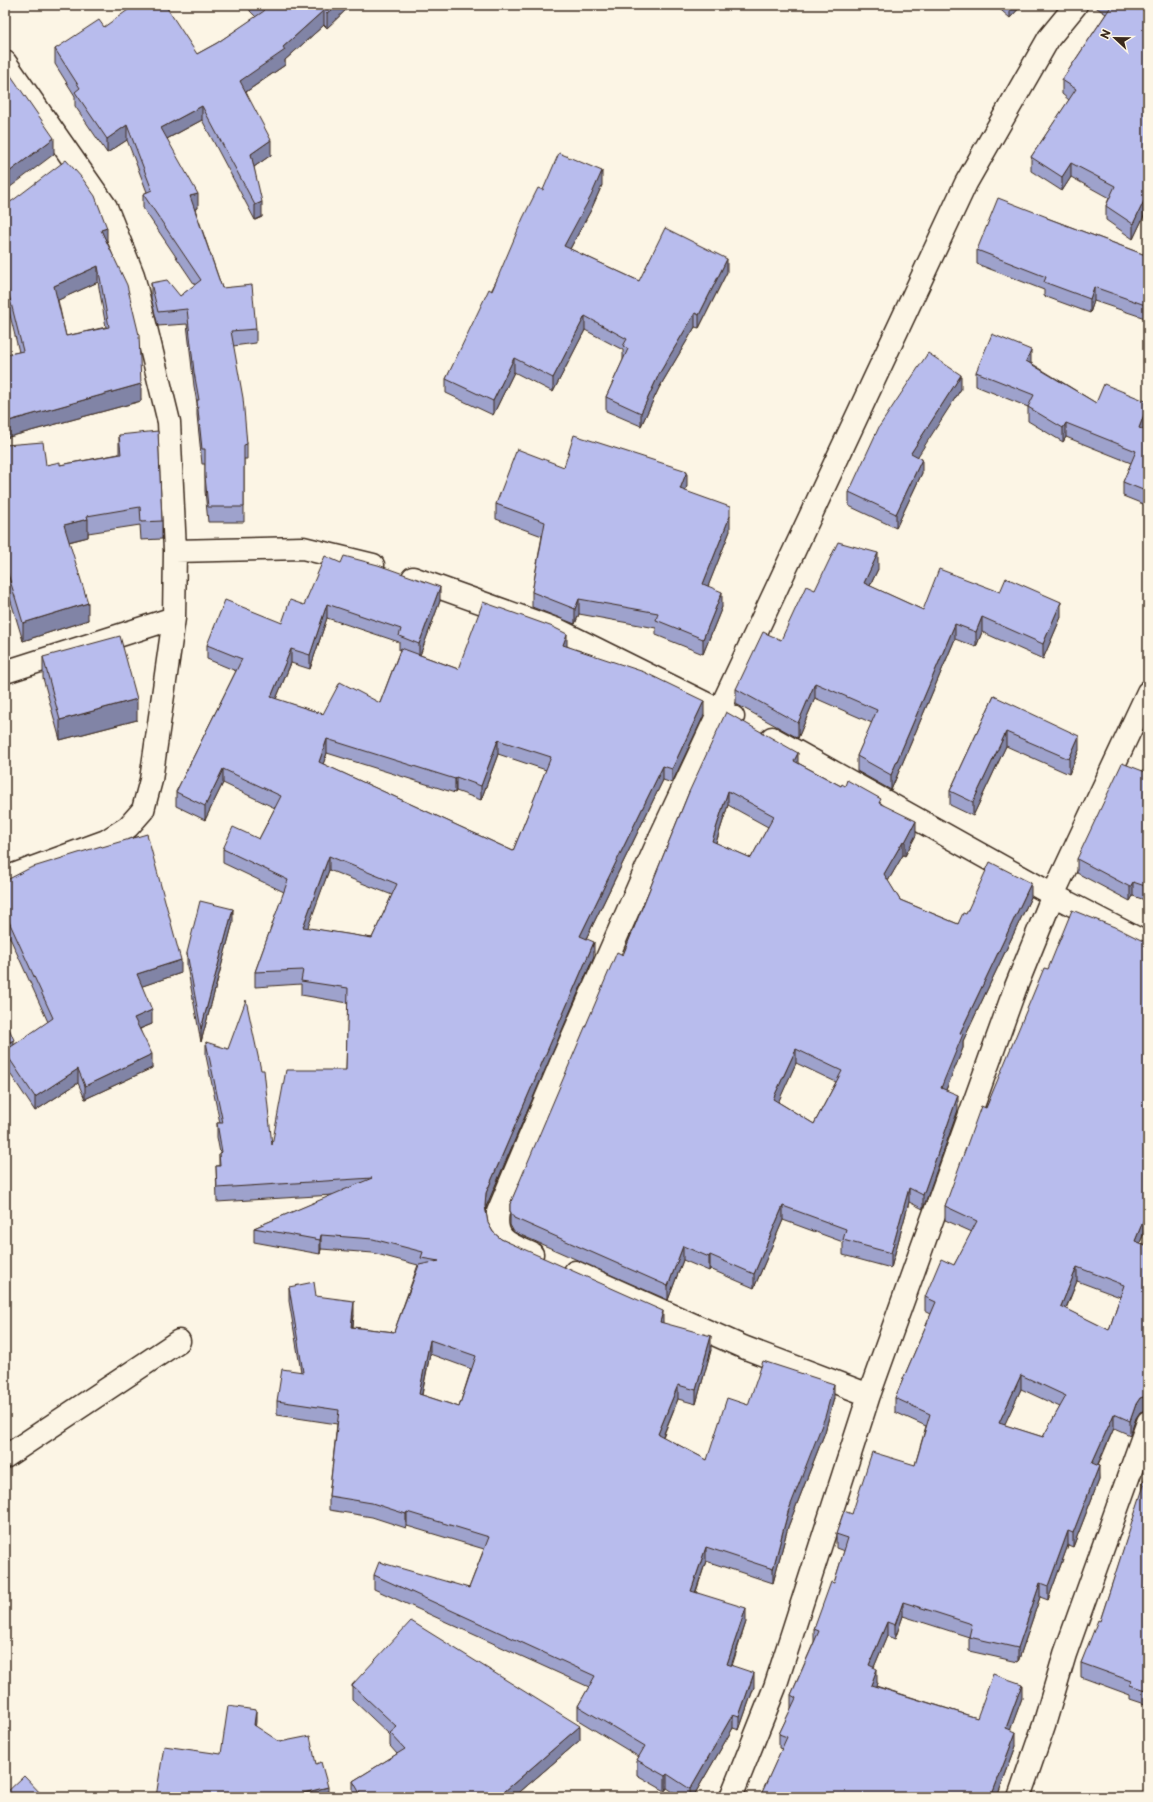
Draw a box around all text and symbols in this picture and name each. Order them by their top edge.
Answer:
north arrow [1095,18,1135,58]
text: N [1096,27,1115,41]

